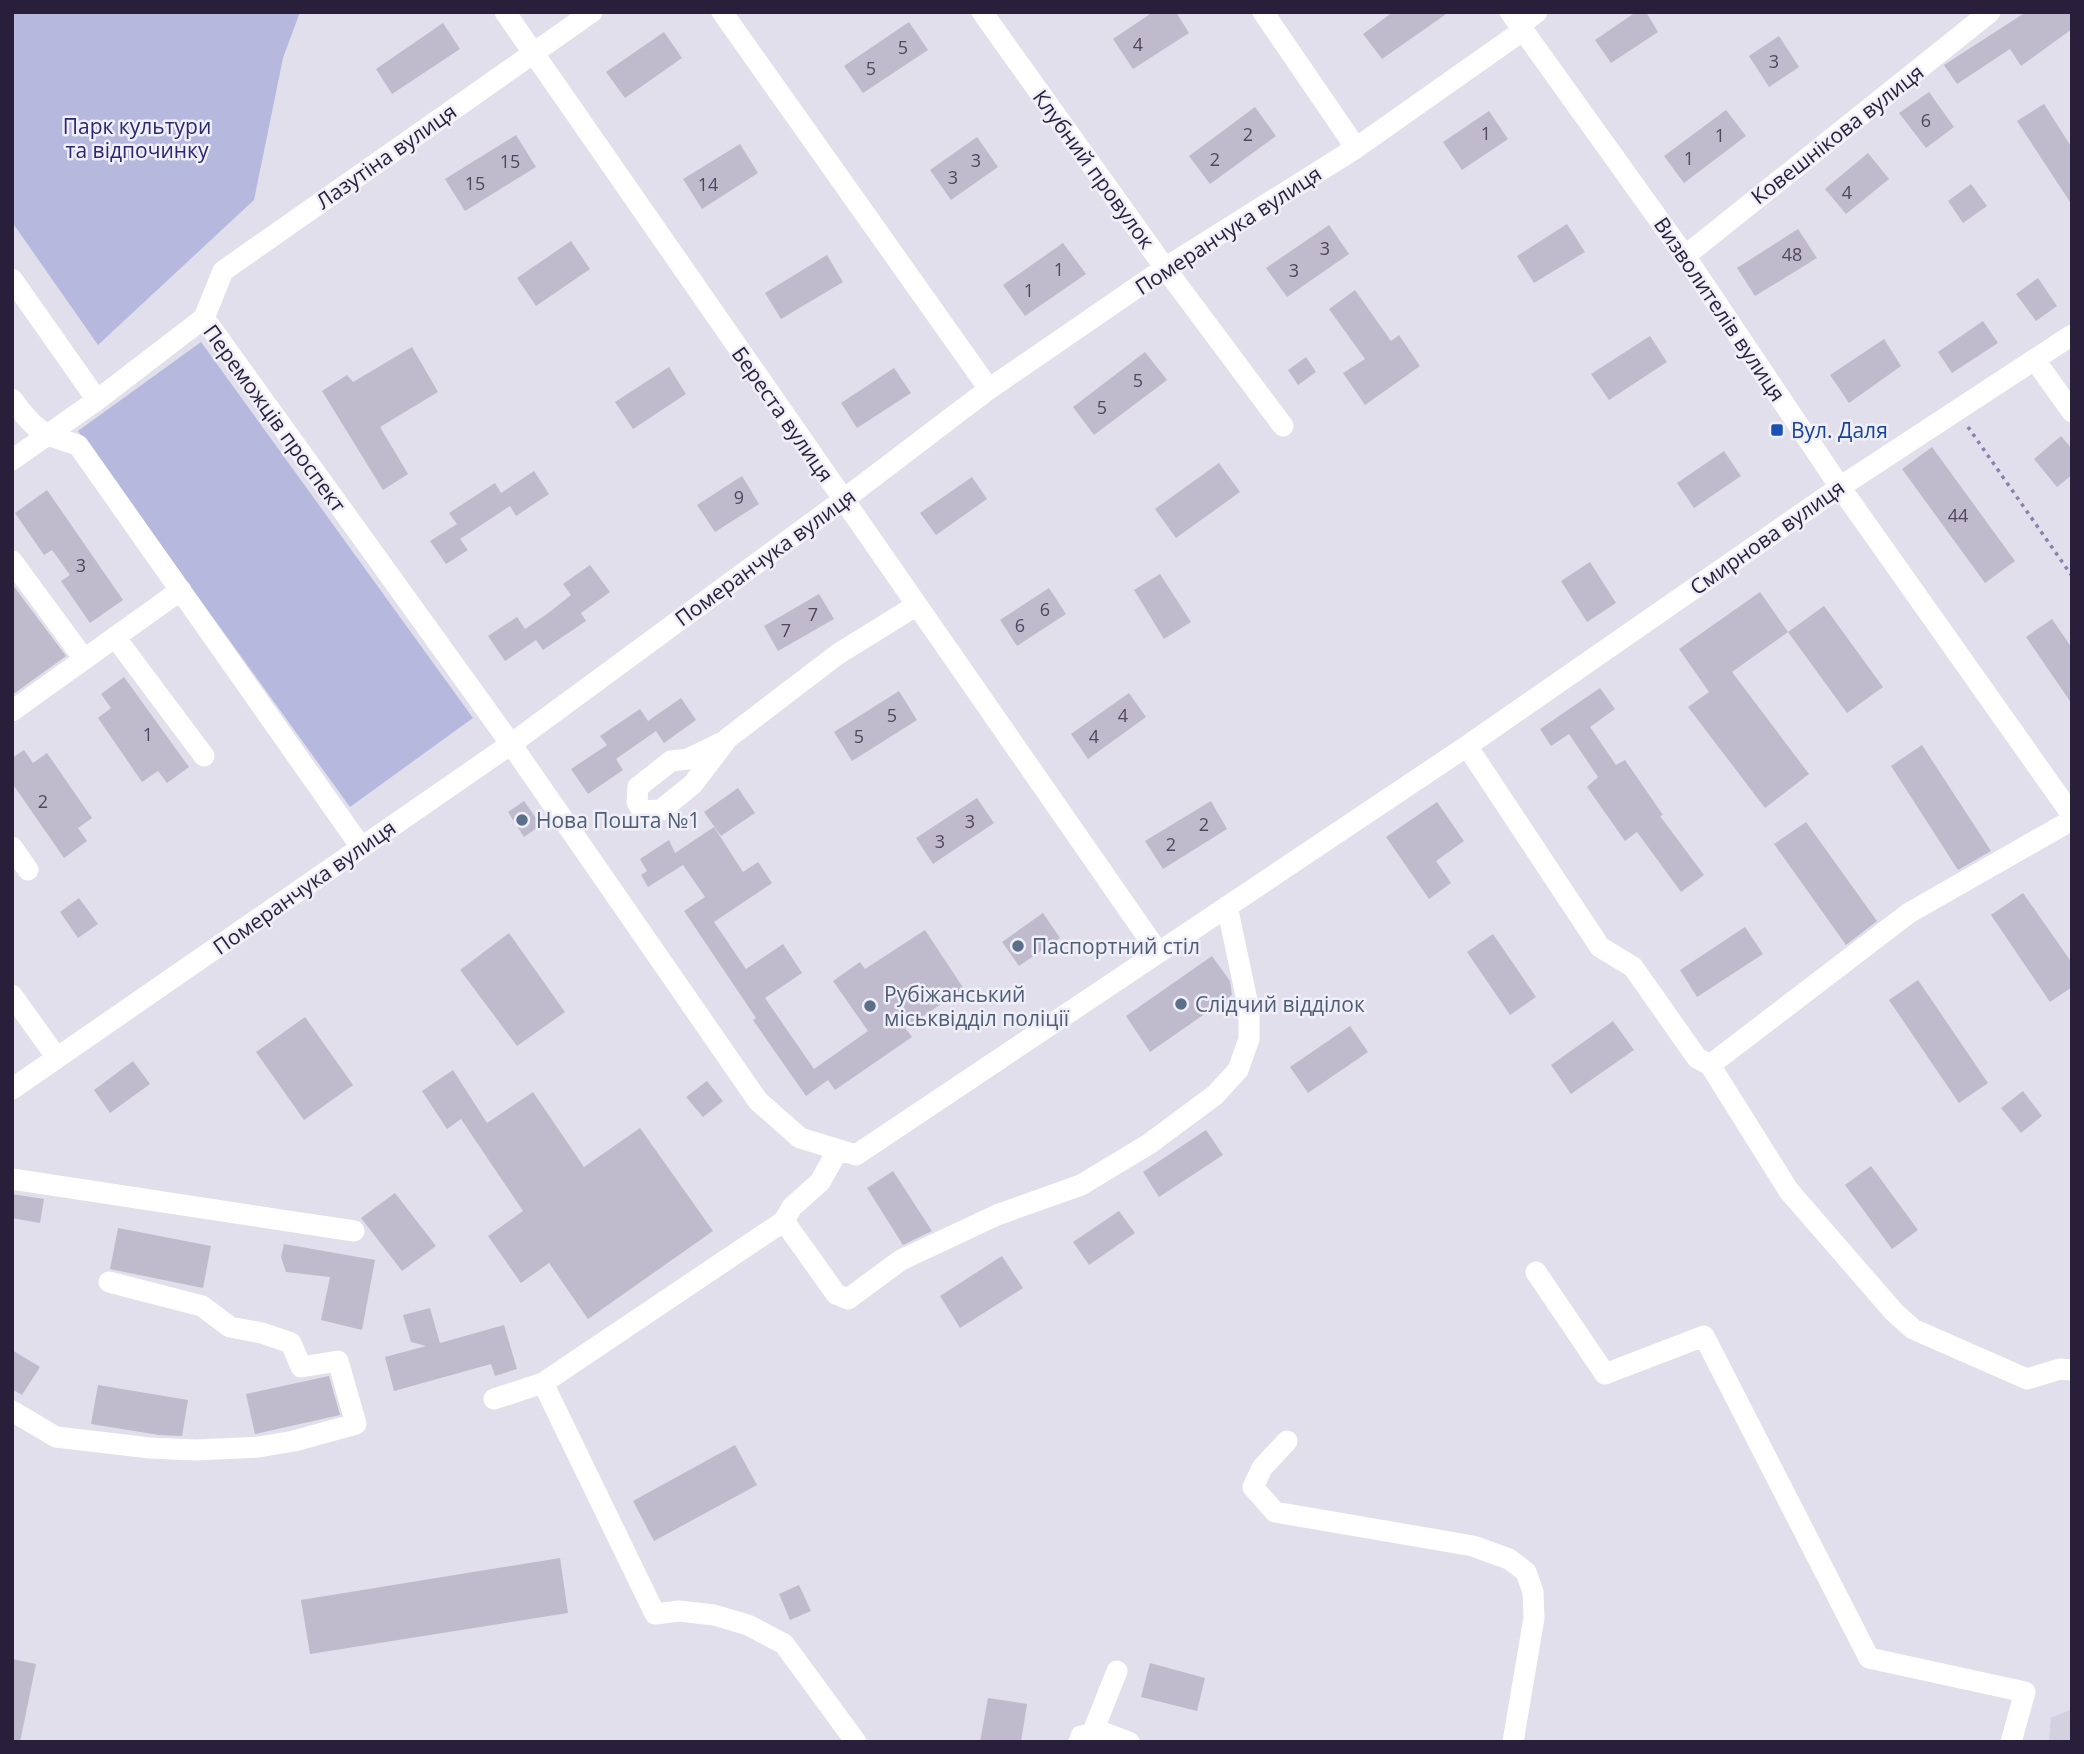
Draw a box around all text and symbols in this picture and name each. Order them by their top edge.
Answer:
house number: 4 [1133,32,1143,56]
house number: 5 [898,35,908,59]
house number: 3 [1769,49,1779,73]
house number: 5 [866,56,876,80]
street label: Ковешнікова вулиця [1745,58,1929,210]
street label: Клубний провулок [1027,84,1161,254]
street label: Лазутіна вулиця [310,97,462,215]
house number: 6 [1921,108,1931,132]
park label: Парк культури та відпочинку [63,112,211,164]
house number: 1 [1481,121,1491,145]
house number: 2 [1243,122,1253,146]
house number: 1 [1715,123,1725,147]
house number: 1 [1684,146,1694,170]
house number: 2 [1210,147,1220,171]
house number: 3 [971,148,981,172]
house number: 15 [500,149,520,173]
street label: Померанчука вулиця [1129,159,1327,301]
house number: 3 [948,165,958,189]
house number: 15 [465,171,485,195]
house number: 14 [698,172,718,196]
house number: 4 [1842,180,1852,204]
street label: Визволителів вулиця [1648,211,1792,407]
house number: 3 [1320,236,1330,260]
house number: 48 [1782,242,1802,266]
house number: 1 [1054,257,1064,281]
house number: 3 [1289,258,1299,282]
house number: 1 [1024,278,1034,302]
street label: Переможців проспект [197,319,353,517]
street label: Береста вулиця [726,341,840,487]
house number: 5 [1133,368,1143,392]
house number: 5 [1097,395,1107,419]
place label: Вул. Даля [1791,416,1888,444]
marker: Вул. Даля [1769,422,1785,438]
street label: Смирнова вулиця [1684,473,1850,601]
street label: Померанчука вулиця [669,482,861,632]
house number: 9 [734,485,744,509]
house number: 44 [1948,503,1968,527]
house number: 3 [76,553,86,577]
house number: 6 [1040,597,1050,621]
house number: 7 [808,602,818,626]
house number: 6 [1015,613,1025,637]
house number: 7 [781,618,791,642]
house number: 5 [887,703,897,727]
house number: 4 [1118,703,1128,727]
house number: 1 [143,722,153,746]
house number: 5 [854,724,864,748]
house number: 4 [1089,724,1099,748]
house number: 2 [38,789,48,813]
place label: Нова Пошта №1 [536,806,700,834]
house number: 3 [965,809,975,833]
marker: Нова Пошта №1 [514,812,530,828]
house number: 2 [1199,812,1209,836]
street label: Померанчука вулиця [207,813,401,961]
house number: 3 [935,829,945,853]
house number: 2 [1166,832,1176,856]
place label: Паспортний стіл [1032,932,1200,960]
marker: Паспортний стіл [1010,938,1026,954]
place label: Рубіжанський міськвідділ поліції [884,980,1070,1032]
place label: Слідчий відділок [1195,990,1365,1018]
marker: Слідчий відділок [1173,996,1189,1012]
marker: Рубіжанський міськвідділ поліції [862,998,878,1014]

